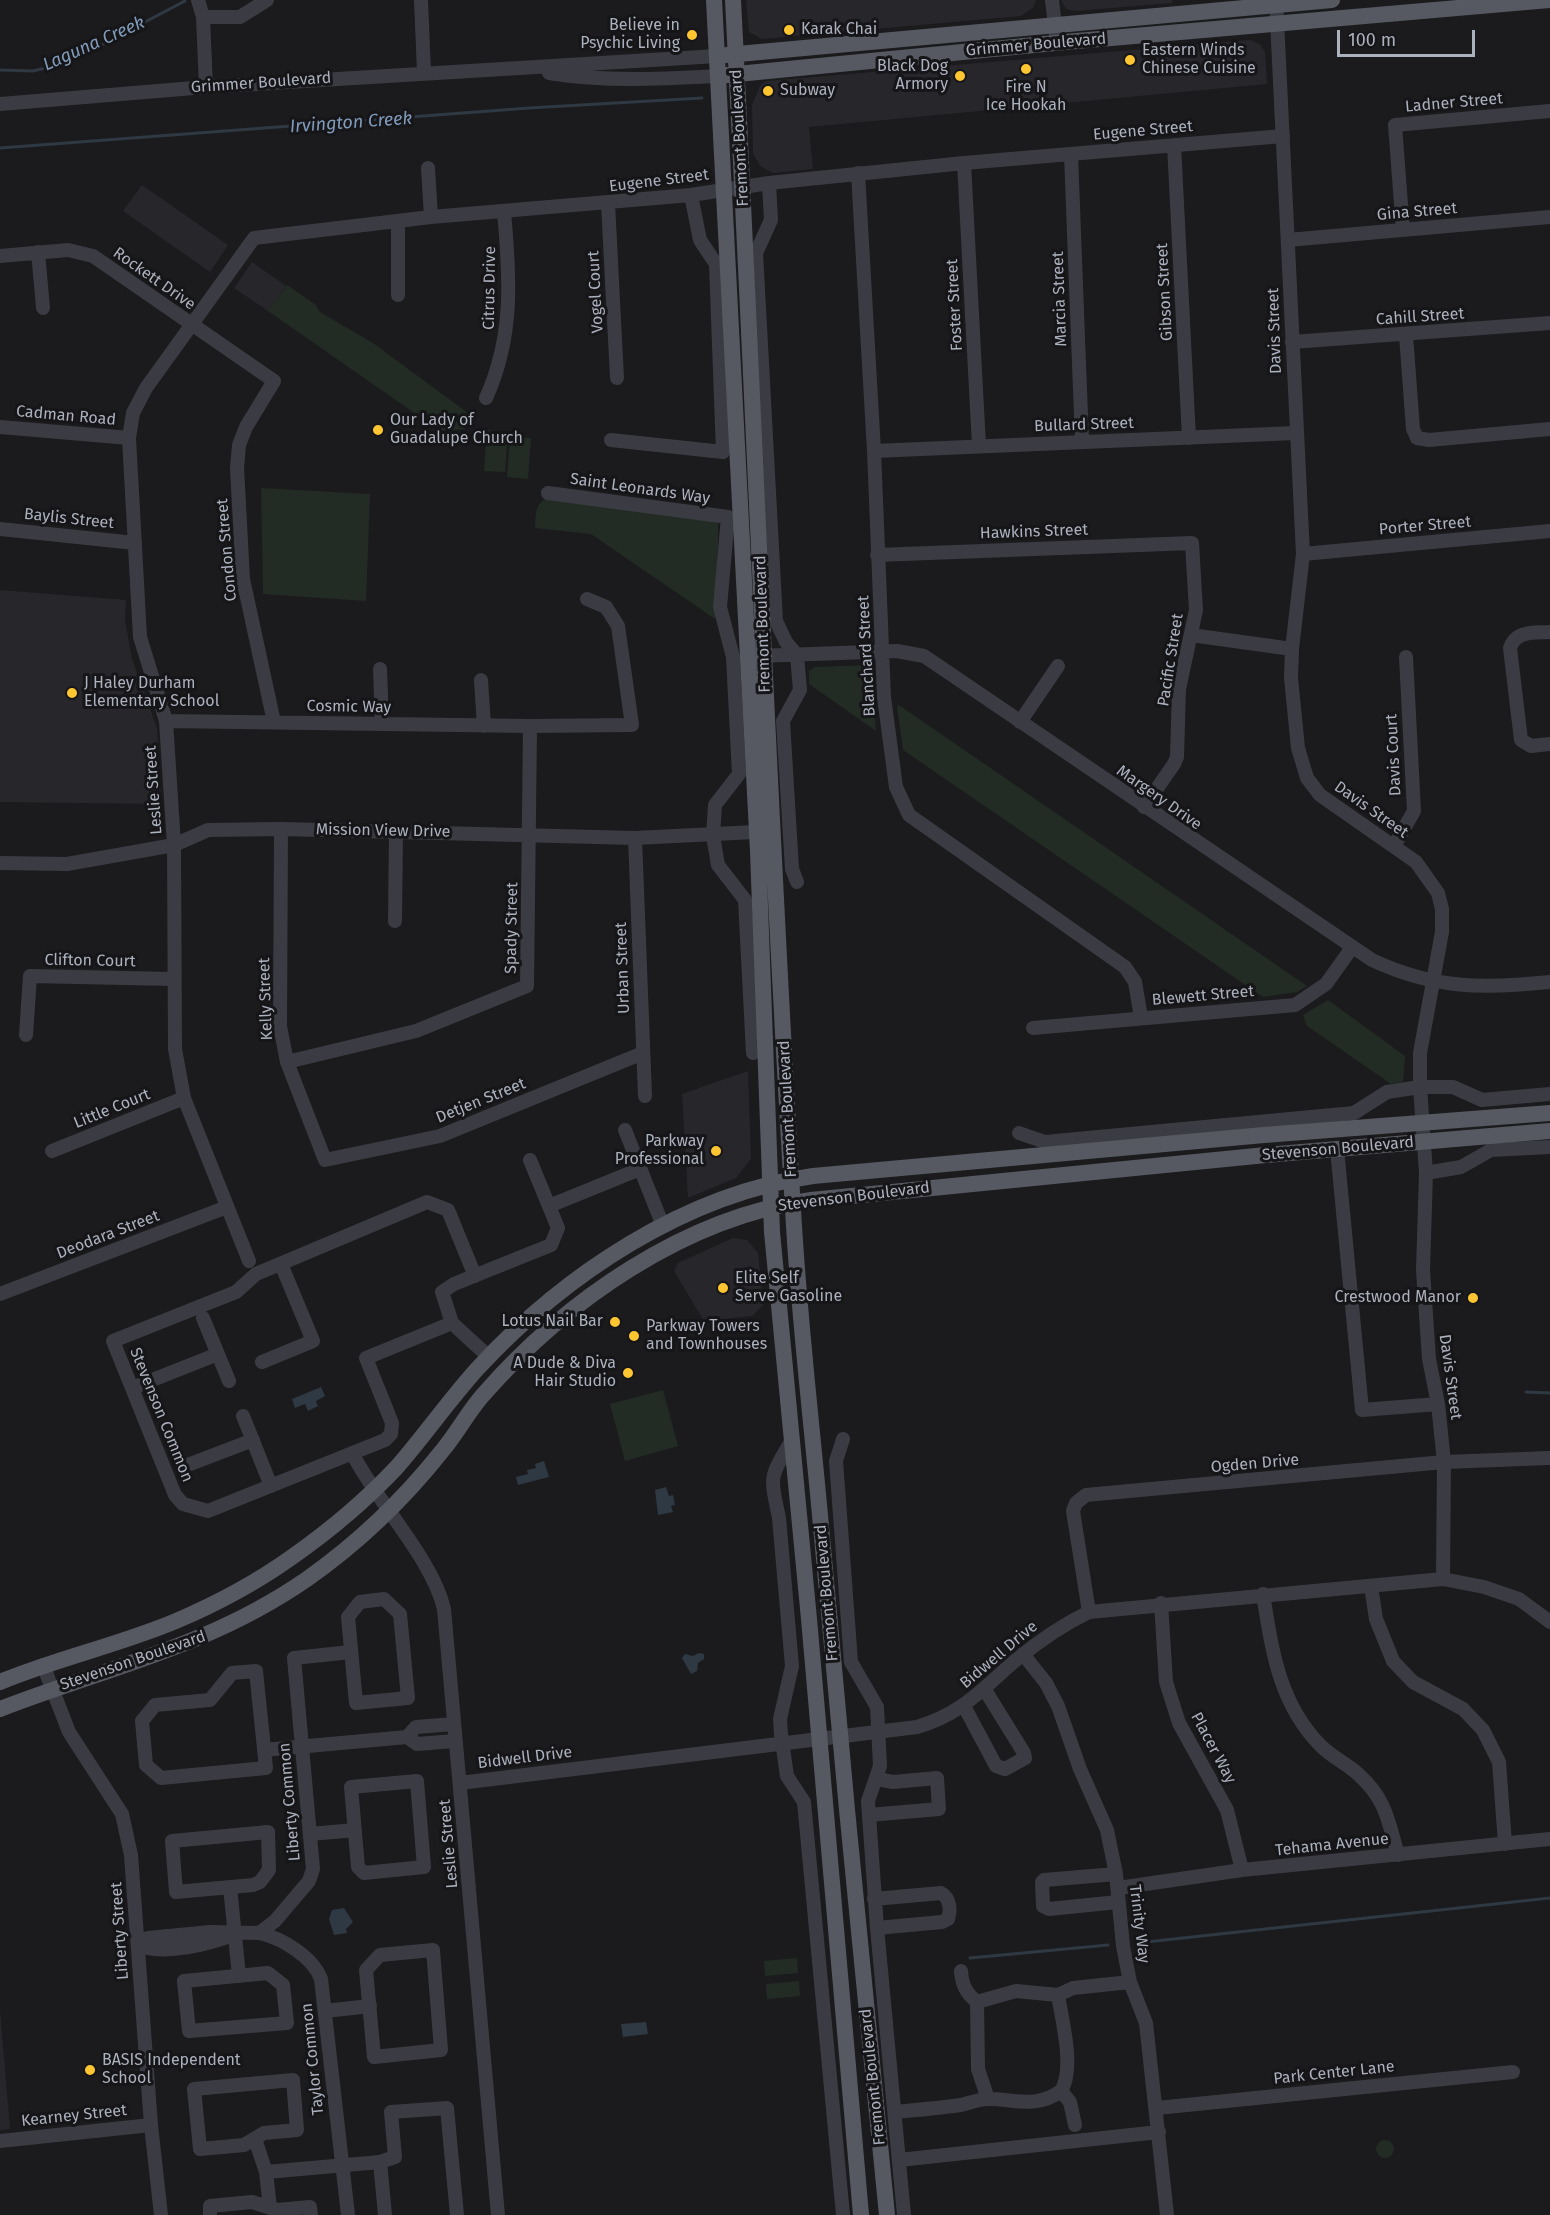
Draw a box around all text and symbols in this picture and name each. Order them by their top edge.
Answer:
water label: Laguna Creek [40,12,148,76]
place label: Believe in Psychic Living [580,16,680,54]
scale bar [1340,18,1478,56]
place label: Karak Chai [801,20,877,40]
marker: Karak Chai [782,23,796,37]
marker: Believe in Psychic Living [685,28,699,42]
street label: Grimmer Boulevard [965,29,1107,61]
text: 100 m [1348,29,1396,51]
place label: Eastern Winds Chinese Cuisine [1142,41,1256,79]
marker: Eastern Winds Chinese Cuisine [1123,53,1137,67]
place label: Black Dog Armory [877,57,948,95]
marker: Fire N Ice Hookah [1019,62,1033,76]
street label: Grimmer Boulevard [190,69,332,97]
street label: Fremont Boulevard [727,69,753,207]
marker: Black Dog Armory [953,69,967,83]
place label: Fire N Ice Hookah [986,78,1066,116]
place label: Subway [780,81,835,101]
marker: Subway [761,84,775,98]
street label: Ladner Street [1404,89,1504,117]
water label: Irvington Creek [289,108,413,138]
street label: Eugene Street [1092,117,1194,145]
street label: Eugene Street [608,165,710,197]
street label: Gina Street [1376,199,1458,225]
street label: Rockett Drive [109,243,199,315]
street label: Gibson Street [1153,243,1177,341]
street label: Citrus Drive [480,246,500,330]
street label: Vogel Court [584,250,608,334]
street label: Marcia Street [1049,251,1071,347]
street label: Foster Street [943,258,967,352]
street label: Davis Street [1264,288,1286,374]
street label: Cahill Street [1375,304,1465,330]
street label: Cadman Road [15,402,117,430]
place label: Our Lady of Guadalupe Church [390,411,523,449]
street label: Bullard Street [1034,414,1134,436]
marker: Our Lady of Guadalupe Church [371,423,385,437]
street label: Saint Leonards Way [569,470,711,508]
street label: Condon Street [213,498,241,602]
street label: Baylis Street [23,505,115,533]
street label: Porter Street [1378,512,1472,540]
street label: Hawkins Street [980,521,1088,543]
street label: Fremont Boulevard [751,555,775,693]
street label: Blanchard Street [854,595,880,717]
street label: Pacific Street [1154,612,1188,708]
place label: J Haley Durham Elementary School [84,674,219,712]
marker: J Haley Durham Elementary School [65,686,79,700]
street label: Cosmic Way [307,697,391,717]
street label: Davis Court [1382,714,1406,796]
street label: Leslie Street [141,745,167,835]
street label: Margery Drive [1113,762,1205,834]
street label: Davis Street [1330,777,1412,843]
street label: Mission View Drive [316,820,450,842]
street label: Spady Street [502,882,522,974]
street label: Urban Street [612,922,634,1014]
street label: Clifton Court [44,951,136,971]
street label: Kelly Street [255,957,277,1041]
street label: Blewett Street [1151,982,1255,1010]
street label: Fremont Boulevard [775,1040,801,1178]
street label: Detjen Street [433,1074,529,1128]
street label: Little Court [71,1085,153,1133]
place label: Parkway Professional [615,1132,704,1170]
street label: Stevenson Boulevard [1261,1133,1415,1165]
marker: Parkway Professional [709,1144,723,1158]
street label: Stevenson Boulevard [777,1178,931,1216]
street label: Deodara Street [54,1207,162,1263]
place label: Elite Self Serve Gasoline [735,1269,842,1307]
marker: Elite Self Serve Gasoline [716,1281,730,1295]
place label: Crestwood Manor [1335,1288,1461,1308]
marker: Crestwood Manor [1466,1291,1480,1305]
place label: Lotus Nail Bar [502,1312,603,1332]
marker: Lotus Nail Bar [608,1315,622,1329]
place label: Parkway Towers and Townhouses [646,1317,767,1355]
marker: Parkway Towers and Townhouses [627,1329,641,1343]
street label: Davis Street [1435,1333,1465,1421]
street label: Stevenson Common [125,1345,197,1485]
place label: A Dude & Diva Hair Studio [513,1354,616,1392]
marker: A Dude & Diva Hair Studio [621,1366,635,1380]
street label: Ogden Drive [1210,1451,1300,1477]
street label: Fremont Boulevard [811,1524,843,1662]
street label: Bidwell Drive [956,1617,1042,1693]
street label: Stevenson Boulevard [58,1627,208,1695]
street label: Placer Way [1186,1709,1240,1787]
street label: Liberty Common [275,1742,305,1862]
street label: Bidwell Drive [477,1743,573,1773]
street label: Leslie Street [436,1799,462,1889]
street label: Tehama Avenue [1274,1829,1390,1861]
street label: Liberty Street [107,1881,133,1981]
street label: Trinity Way [1125,1884,1153,1964]
street label: Taylor Common [298,2002,328,2116]
street label: Fremont Boulevard [856,2008,890,2146]
place label: BASIS Independent School [102,2051,241,2089]
street label: Park Center Lane [1272,2057,1396,2089]
marker: BASIS Independent School [83,2063,97,2077]
street label: Kearney Street [20,2101,128,2131]

